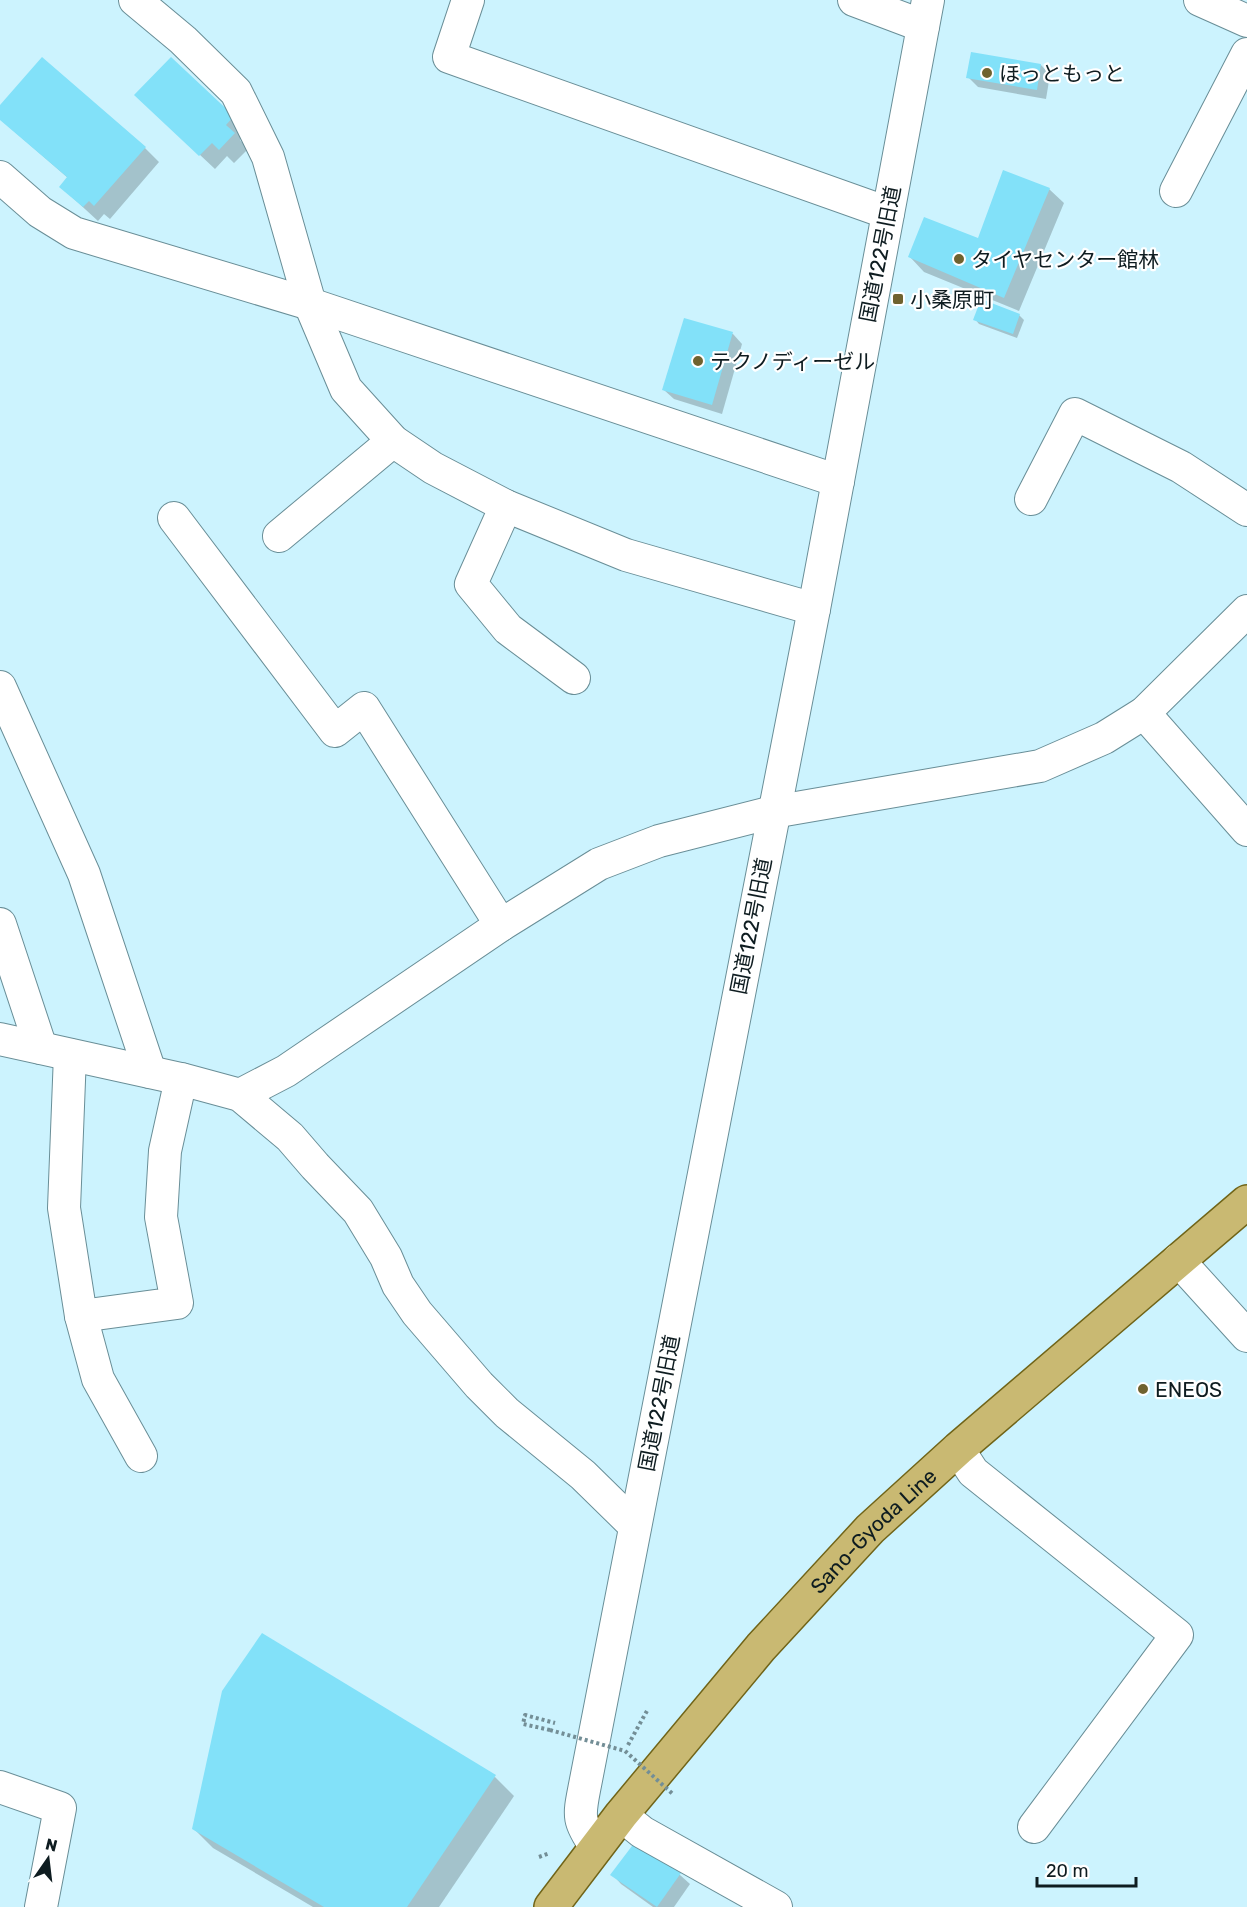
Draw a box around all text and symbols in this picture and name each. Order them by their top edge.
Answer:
place label: ほっともっと [999,61,1125,86]
marker: ほっともっと [980,66,994,80]
street label: 国道122号旧道 [855,184,905,324]
place label: タイヤセンター館林 [971,247,1159,272]
marker: タイヤセンター館林 [952,252,966,266]
place label: 小桑原町 [910,287,994,312]
marker: 小桑原町 [891,292,905,306]
place label: テクノディーゼル [710,349,875,374]
marker: テクノディーゼル [691,354,705,368]
street label: 国道122号旧道 [726,856,776,996]
street label: 国道122号旧道 [634,1333,684,1473]
place label: ENEOS [1155,1377,1222,1402]
marker: ENEOS [1136,1382,1150,1396]
street label: Sano-Gyoda Line [805,1463,941,1598]
north arrow [18,1829,78,1889]
text: N [44,1834,59,1856]
scale bar [1037,1850,1136,1888]
text: 20 m [1046,1860,1088,1882]

